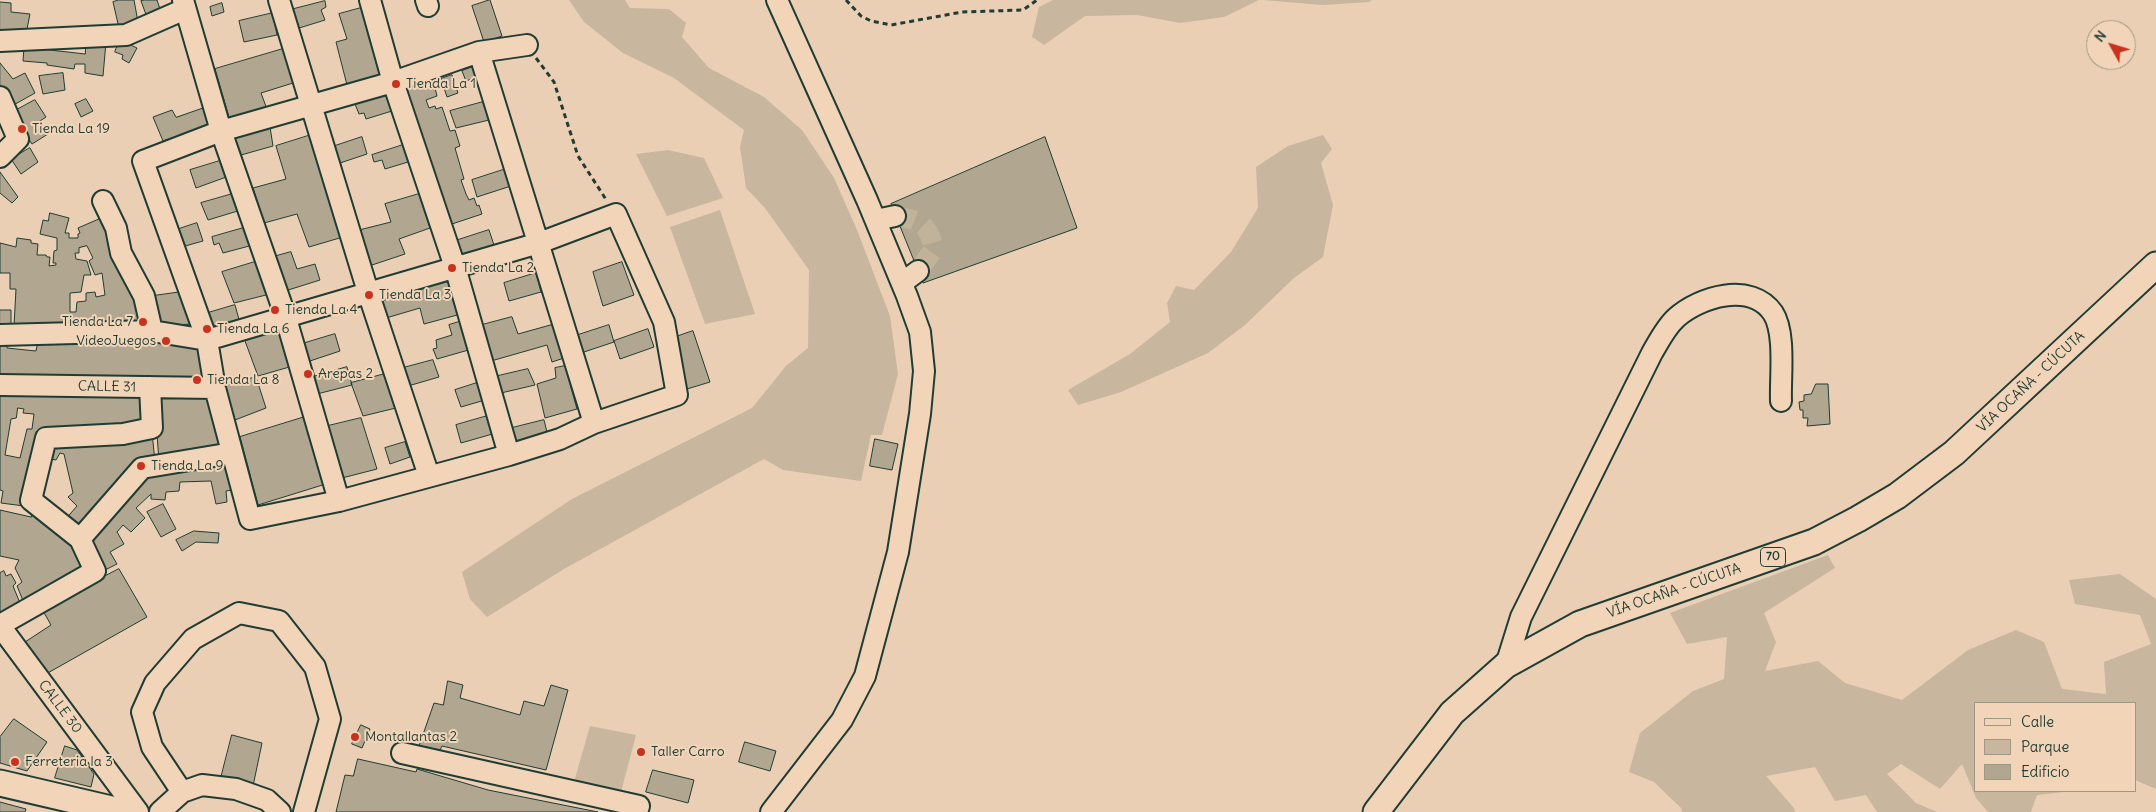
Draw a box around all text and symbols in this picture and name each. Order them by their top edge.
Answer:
north arrow [2086,20,2136,70]
text: N [2090,27,2110,46]
place label: Tienda La 1 [406,76,476,92]
marker: Tienda La 1 [390,78,402,90]
place label: Tienda La 19 [32,121,110,137]
marker: Tienda La 19 [16,123,28,135]
place label: Tienda La 2 [462,260,534,276]
marker: Tienda La 2 [446,262,458,274]
place label: Tienda La 3 [379,287,451,303]
marker: Tienda La 3 [363,289,375,301]
place label: Tienda La 4 [285,302,358,318]
marker: Tienda La 4 [269,304,281,316]
place label: Tienda La 7 [62,314,133,330]
marker: Tienda La 7 [137,316,149,328]
place label: Tienda La 6 [217,321,290,337]
marker: Tienda La 6 [201,323,213,335]
street label: VÍA OCAÑA - CÚCUTA [1974,328,2088,436]
place label: VideoJuegos [76,333,156,349]
marker: VideoJuegos [160,335,172,347]
place label: Arepas 2 [318,366,373,382]
marker: Arepas 2 [302,368,314,380]
place label: Tienda La 8 [207,372,280,388]
marker: Tienda La 8 [191,374,203,386]
street label: CALLE 31 [78,378,136,396]
place label: Tienda La 9 [151,458,224,474]
marker: Tienda La 9 [135,460,147,472]
road number: 70 [1760,548,1786,566]
street label: VÍA OCAÑA - CÚCUTA [1605,560,1743,622]
street label: CALLE 30 [35,677,85,737]
legend [1974,702,2136,792]
text: Calle [2021,712,2054,731]
place label: Montallantas 2 [365,729,457,745]
marker: Montallantas 2 [349,731,361,743]
text: Parque [2021,737,2069,756]
place label: Taller Carro [651,744,725,760]
marker: Taller Carro [635,746,647,758]
place label: Ferreteria la 3 [25,754,113,770]
marker: Ferreteria la 3 [9,756,21,768]
text: Edificio [2021,762,2069,781]

